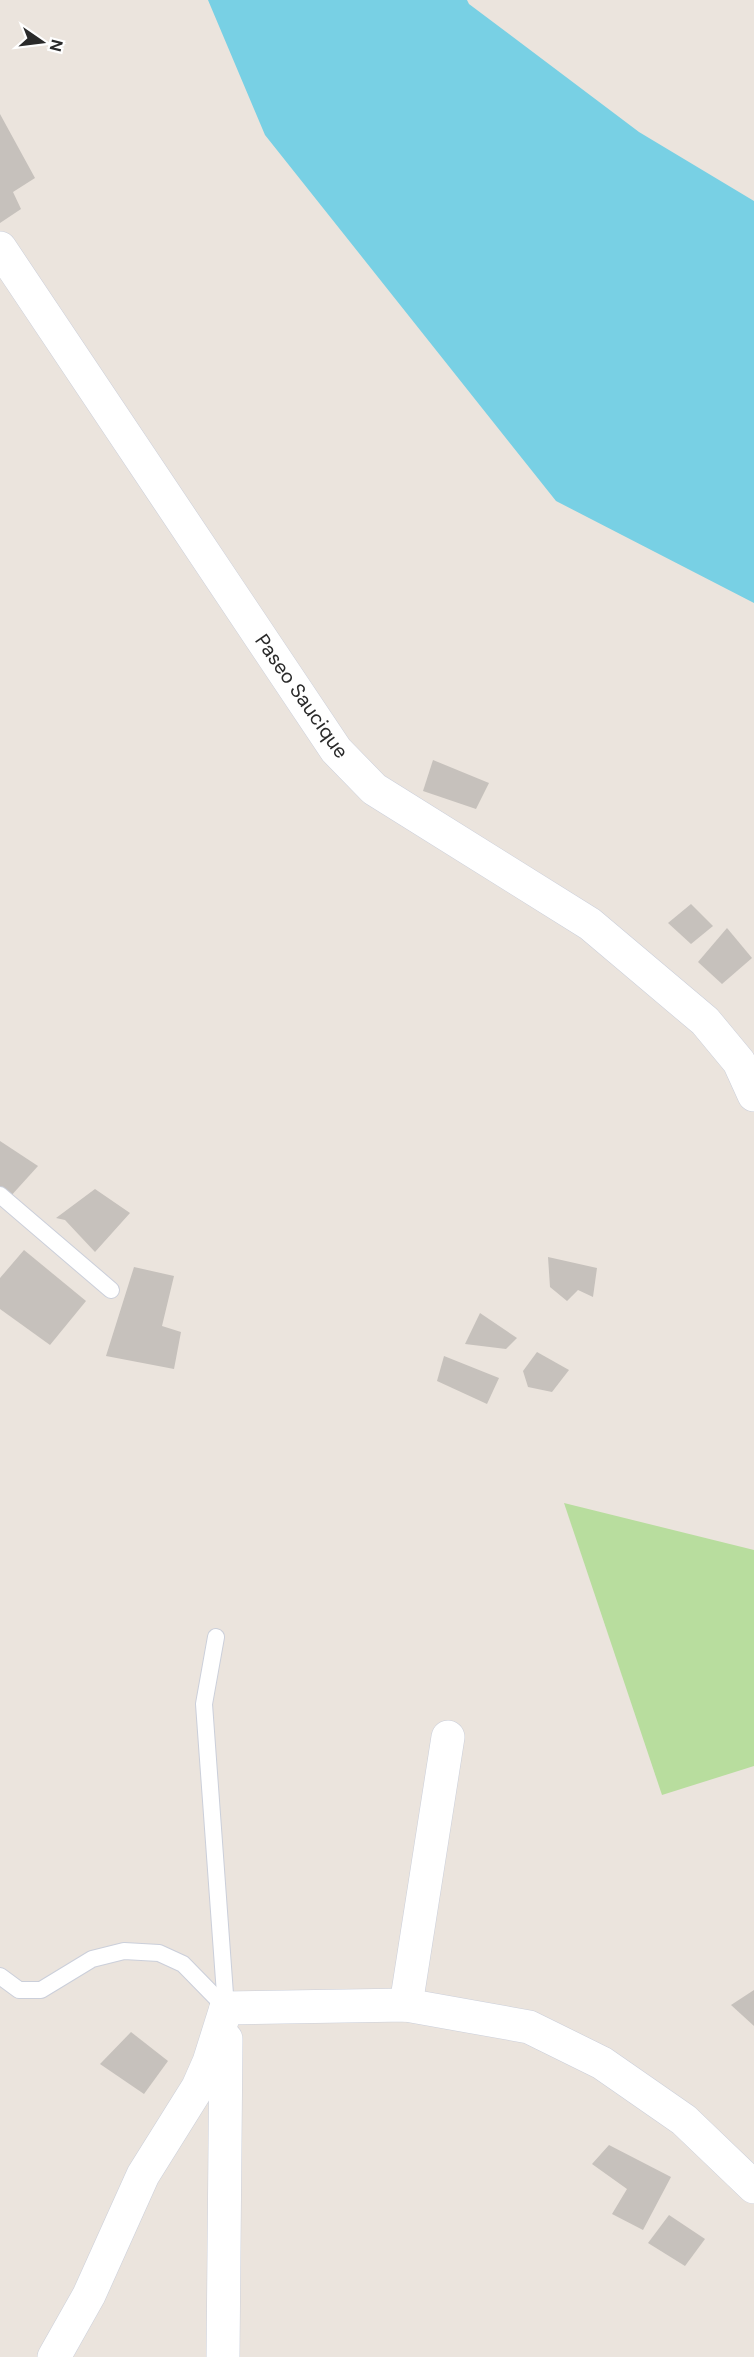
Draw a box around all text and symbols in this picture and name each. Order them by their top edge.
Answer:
north arrow [12,12,72,72]
text: N [44,37,68,54]
street label: Paseo Saucique [249,629,355,763]

